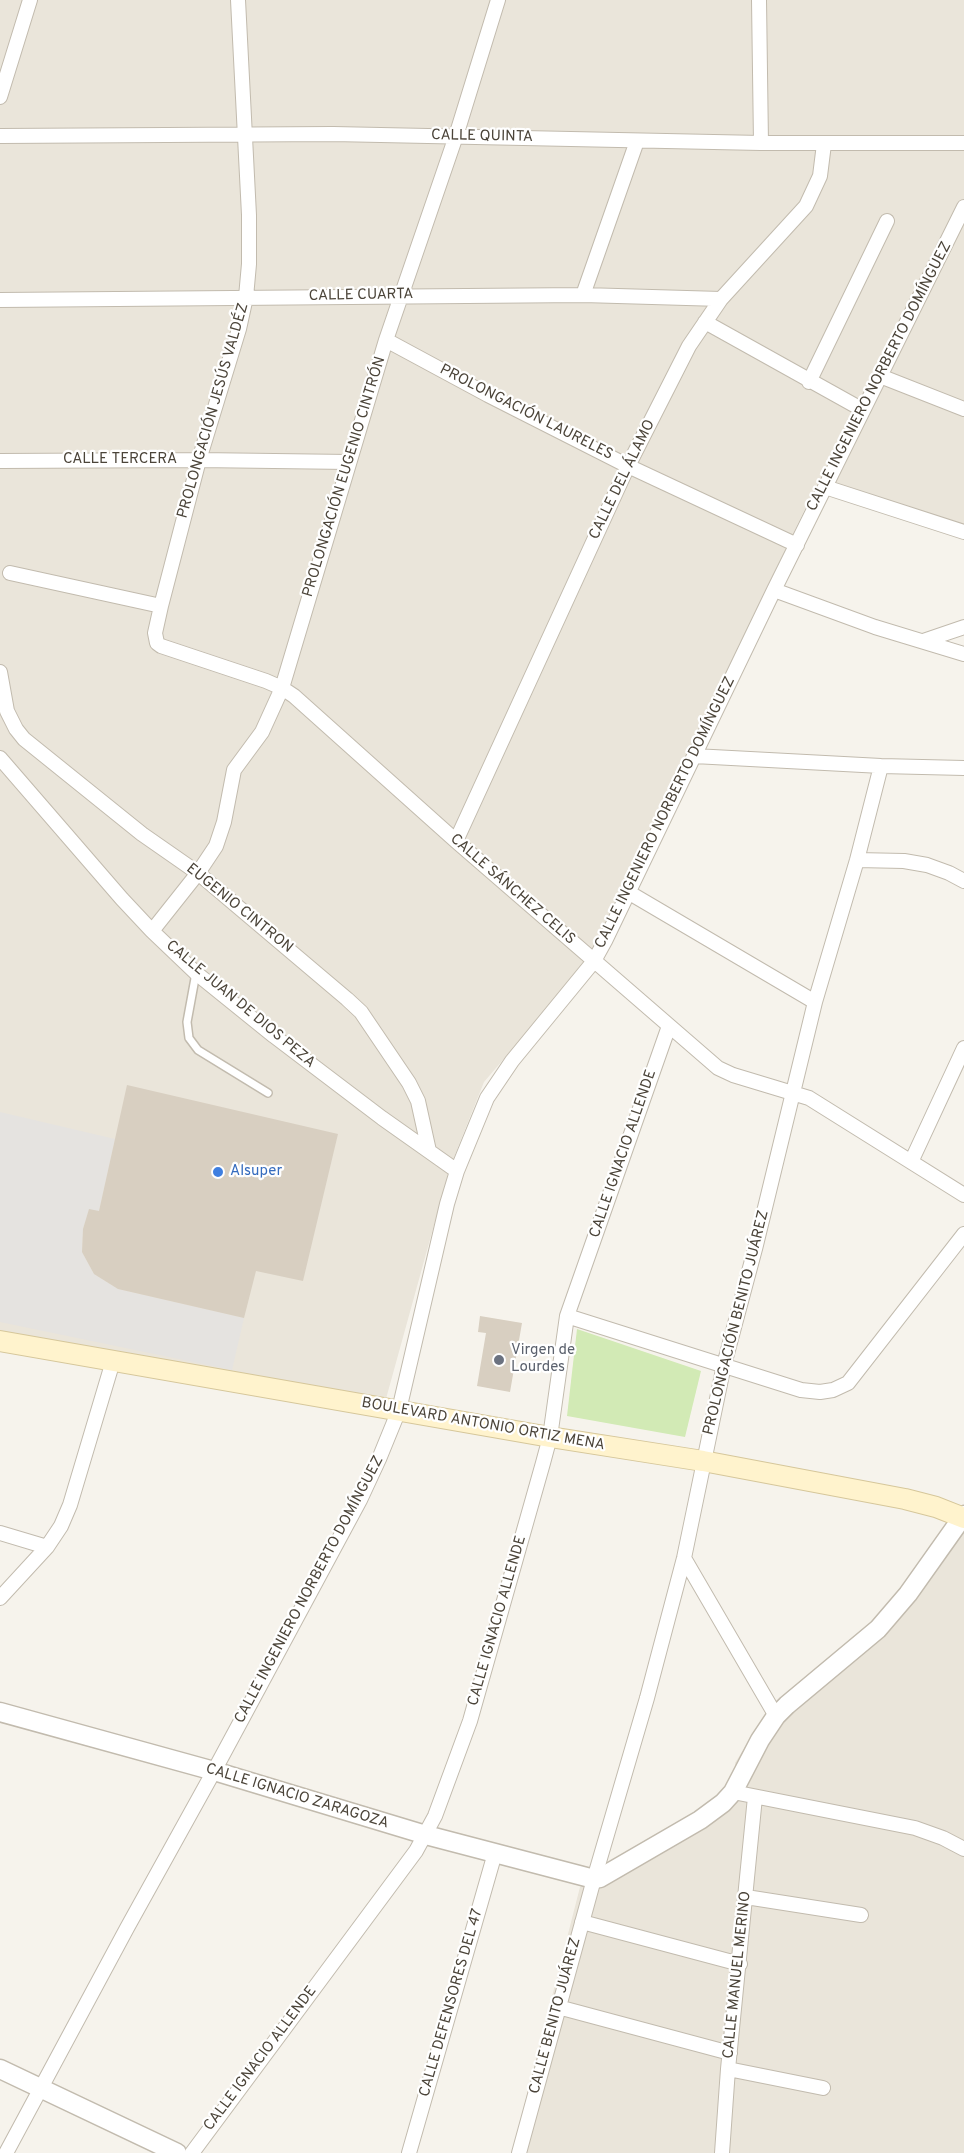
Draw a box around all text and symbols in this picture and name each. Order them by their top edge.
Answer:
street label: CALLE QUINTA [431,127,533,147]
street label: CALLE INGENIERO NORBERTO DOMÍNGUEZ [804,239,956,515]
street label: CALLE CUARTA [308,286,414,306]
street label: PROLONGACIÓN JESÚS VALDÉZ [175,301,253,521]
street label: PROLONGACIÓN EUGENIO CINTRÓN [300,355,390,599]
street label: PROLONGACIÓN LAURELES [436,361,616,465]
street label: CALLE DEL ÁLAMO [586,417,660,543]
street label: CALLE TERCERA [63,451,177,469]
street label: CALLE INGENIERO NORBERTO DOMÍNGUEZ [592,674,740,952]
street label: CALLE SÁNCHEZ CELIS [446,831,578,949]
street label: EUGENIO CINTRON [182,860,296,958]
street label: CALLE JUAN DE DIOS PEZA [162,937,318,1073]
street label: CALLE IGNACIO ALLENDE [587,1068,661,1240]
place label: Alsuper [230,1163,282,1181]
marker: Alsuper [211,1165,225,1179]
street label: PROLONGACIÓN BENITO JUÁREZ [700,1209,774,1437]
place label: Virgen de Lourdes [511,1342,575,1377]
marker: Virgen de Lourdes [492,1353,506,1367]
street label: BOULEVARD ANTONIO ORTIZ MENA [360,1395,606,1455]
street label: CALLE INGENIERO NORBERTO DOMÍNGUEZ [232,1453,388,1727]
street label: CALLE IGNACIO ALLENDE [465,1534,531,1708]
street label: CALLE IGNACIO ZARAGOZA [203,1761,391,1833]
street label: CALLE MANUEL MERINO [720,1890,756,2060]
street label: CALLE DEFENSORES DEL 47 [417,1907,487,2099]
street label: CALLE BENITO JUÁREZ [526,1936,586,2096]
street label: CALLE IGNACIO ALLENDE [201,1983,321,2135]

